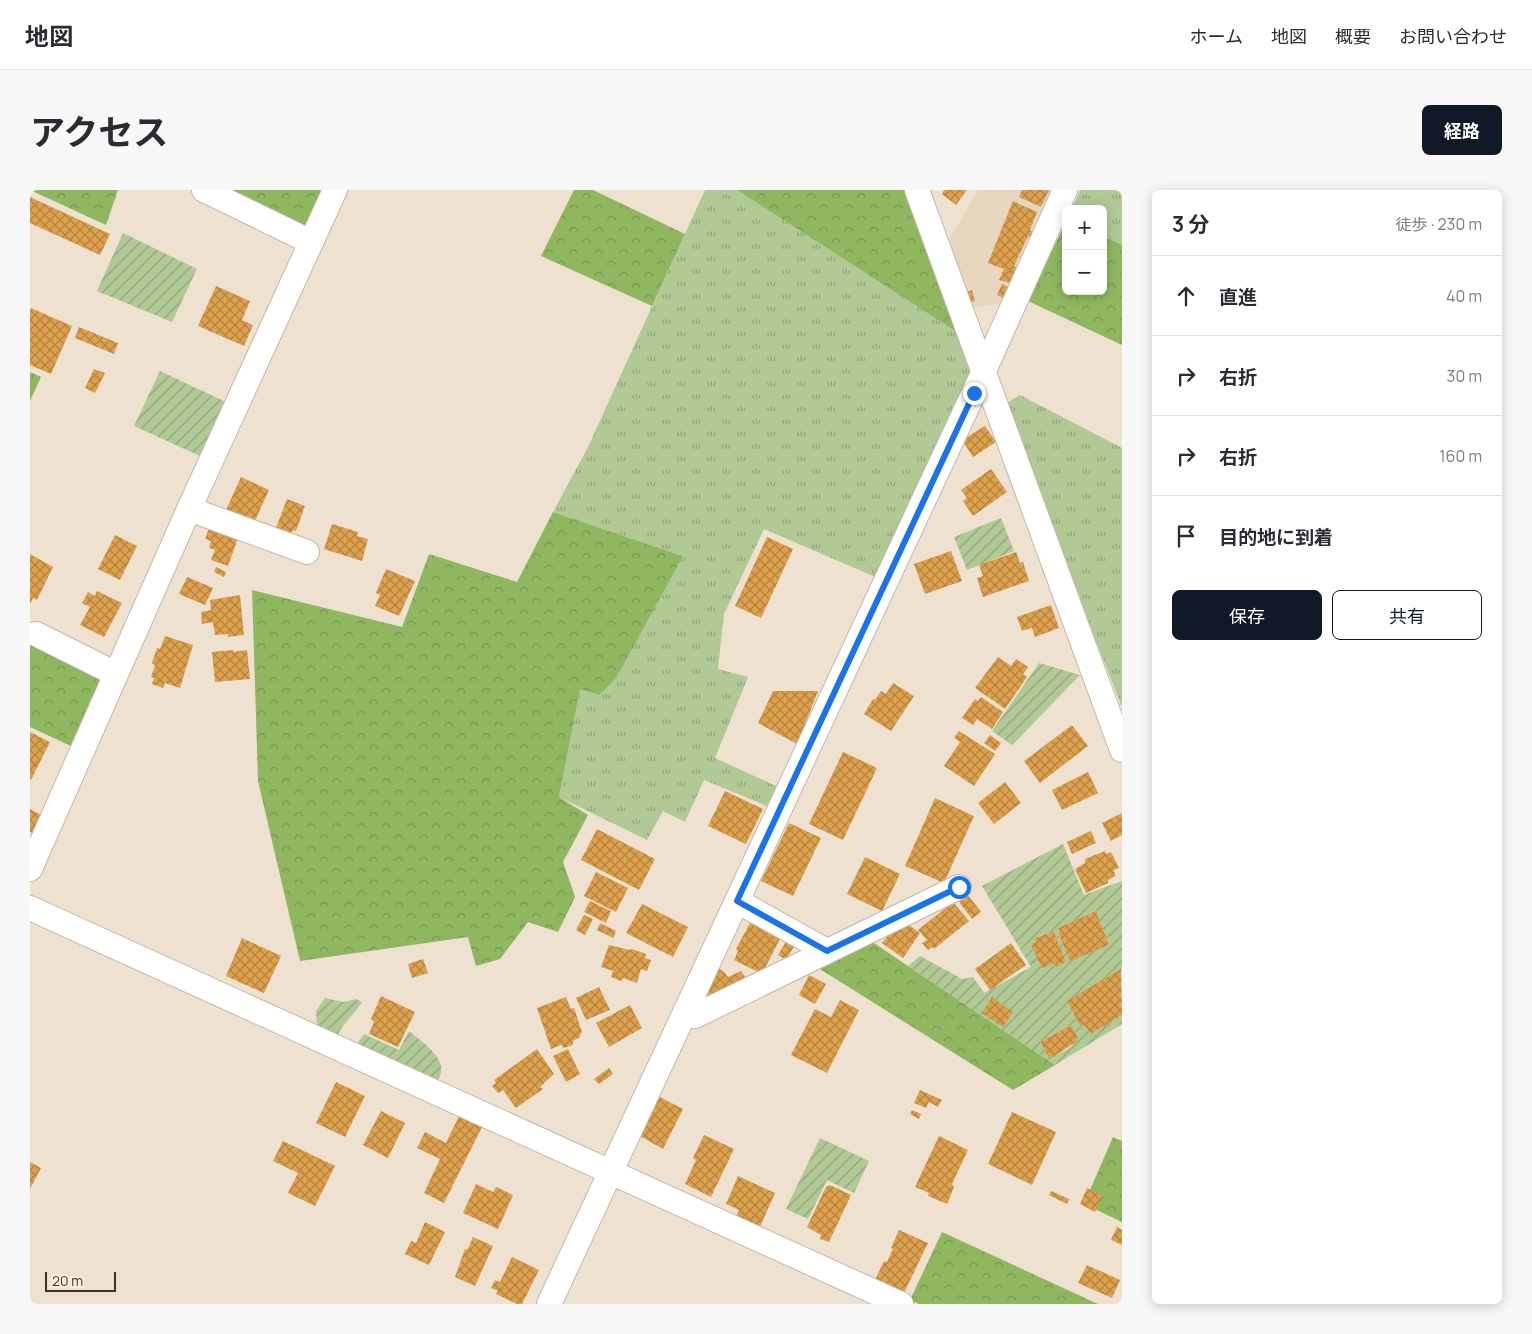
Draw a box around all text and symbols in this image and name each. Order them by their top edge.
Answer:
text: 地図 [25,19,73,52]
text: ホーム [1190,24,1243,48]
text: 地図 [1271,24,1307,48]
text: 概要 [1335,24,1371,48]
text: お問い合わせ [1399,24,1507,48]
button: 経路 [1422,105,1502,155]
text: アクセス [30,108,168,156]
map controls [1062,205,1107,295]
button: + [1062,205,1107,250]
text: 3 分 [1172,210,1209,238]
text: 徒歩 · 230 m [1395,213,1482,235]
button: − [1062,250,1107,295]
icon: ahead [1172,282,1200,310]
text: 直進 [1219,284,1257,310]
text: 40 m [1446,285,1482,307]
icon: right [1172,362,1200,390]
text: 右折 [1219,364,1257,390]
text: 30 m [1447,365,1482,387]
route end [963,382,986,405]
icon: right [1172,442,1200,470]
text: 右折 [1219,444,1257,470]
text: 160 m [1439,445,1482,467]
icon: arrive [1172,522,1200,550]
text: 目的地に到着 [1219,524,1333,550]
button: 保存 [1172,590,1322,640]
button: 共有 [1332,590,1482,640]
route start [948,876,971,899]
scale bar [45,1269,116,1292]
text: 20 m [52,1271,83,1290]

